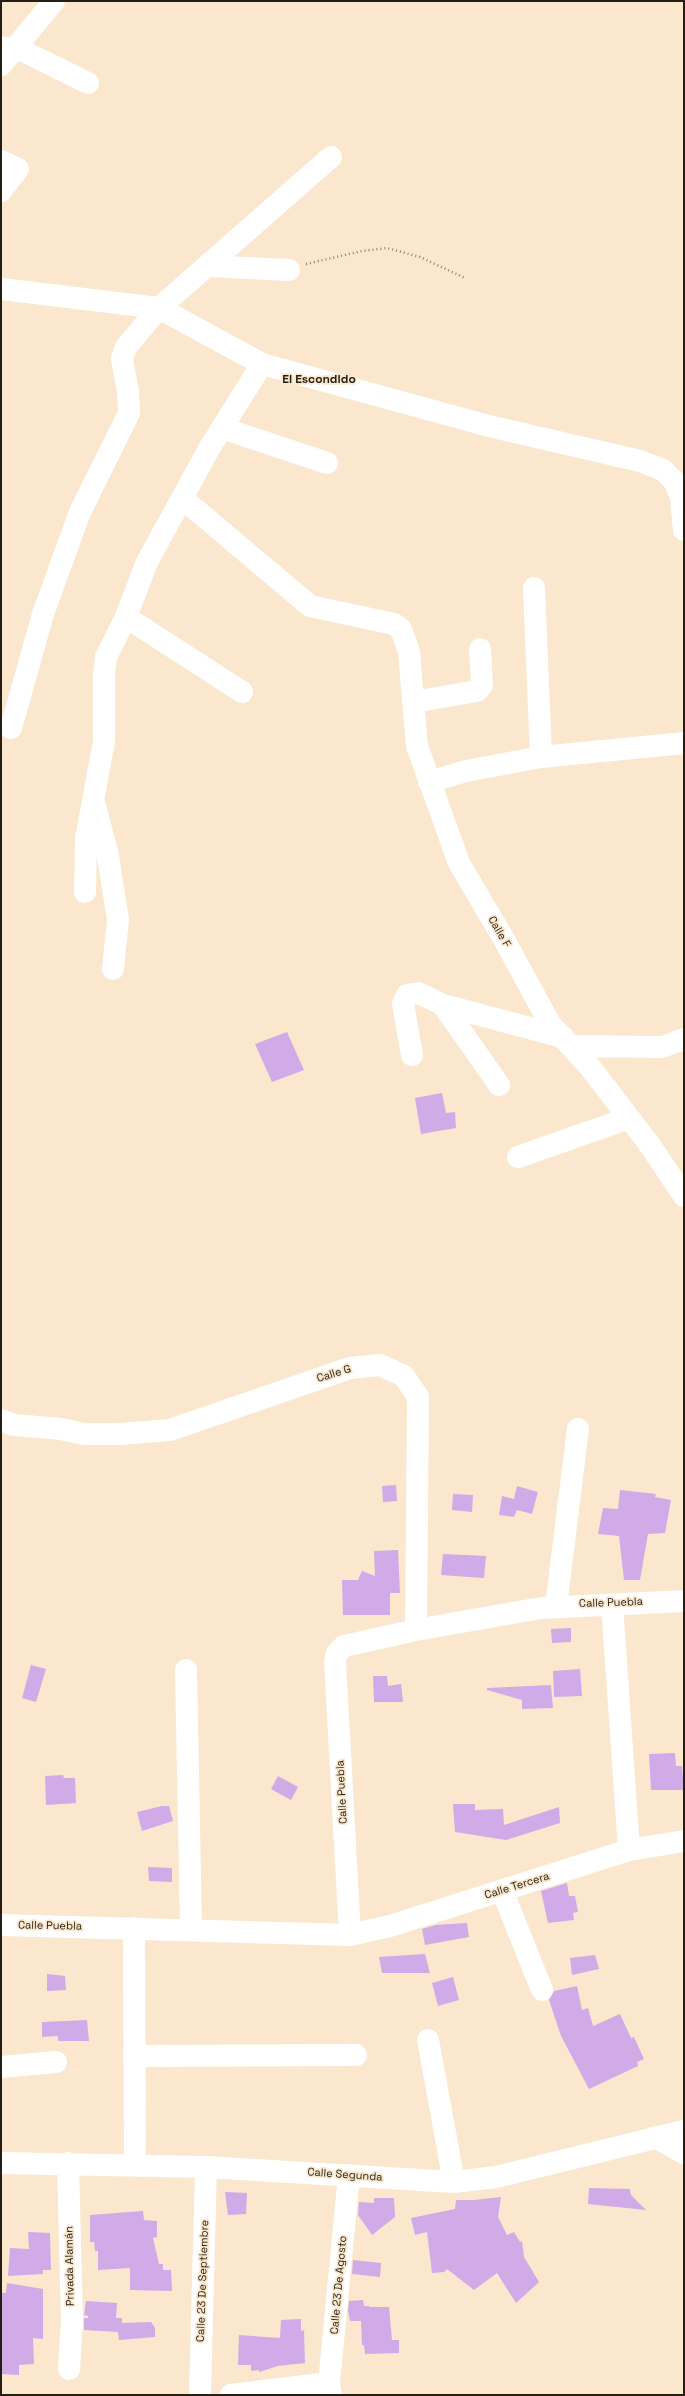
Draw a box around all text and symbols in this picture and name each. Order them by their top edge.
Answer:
district label: El Escondido [282,373,356,387]
street label: Calle F [485,914,513,950]
street label: Calle G [315,1363,353,1385]
street label: Calle Puebla [579,1595,643,1611]
street label: Calle Puebla [334,1760,350,1824]
street label: Calle Tercera [483,1870,551,1902]
street label: Calle Puebla [18,1919,82,1933]
street label: Calle Segunda [307,2166,383,2184]
street label: Calle 23 De Septiembre [194,2220,212,2342]
street label: Privada Alamán [63,2226,77,2306]
street label: Calle 23 De Agosto [328,2235,350,2335]

